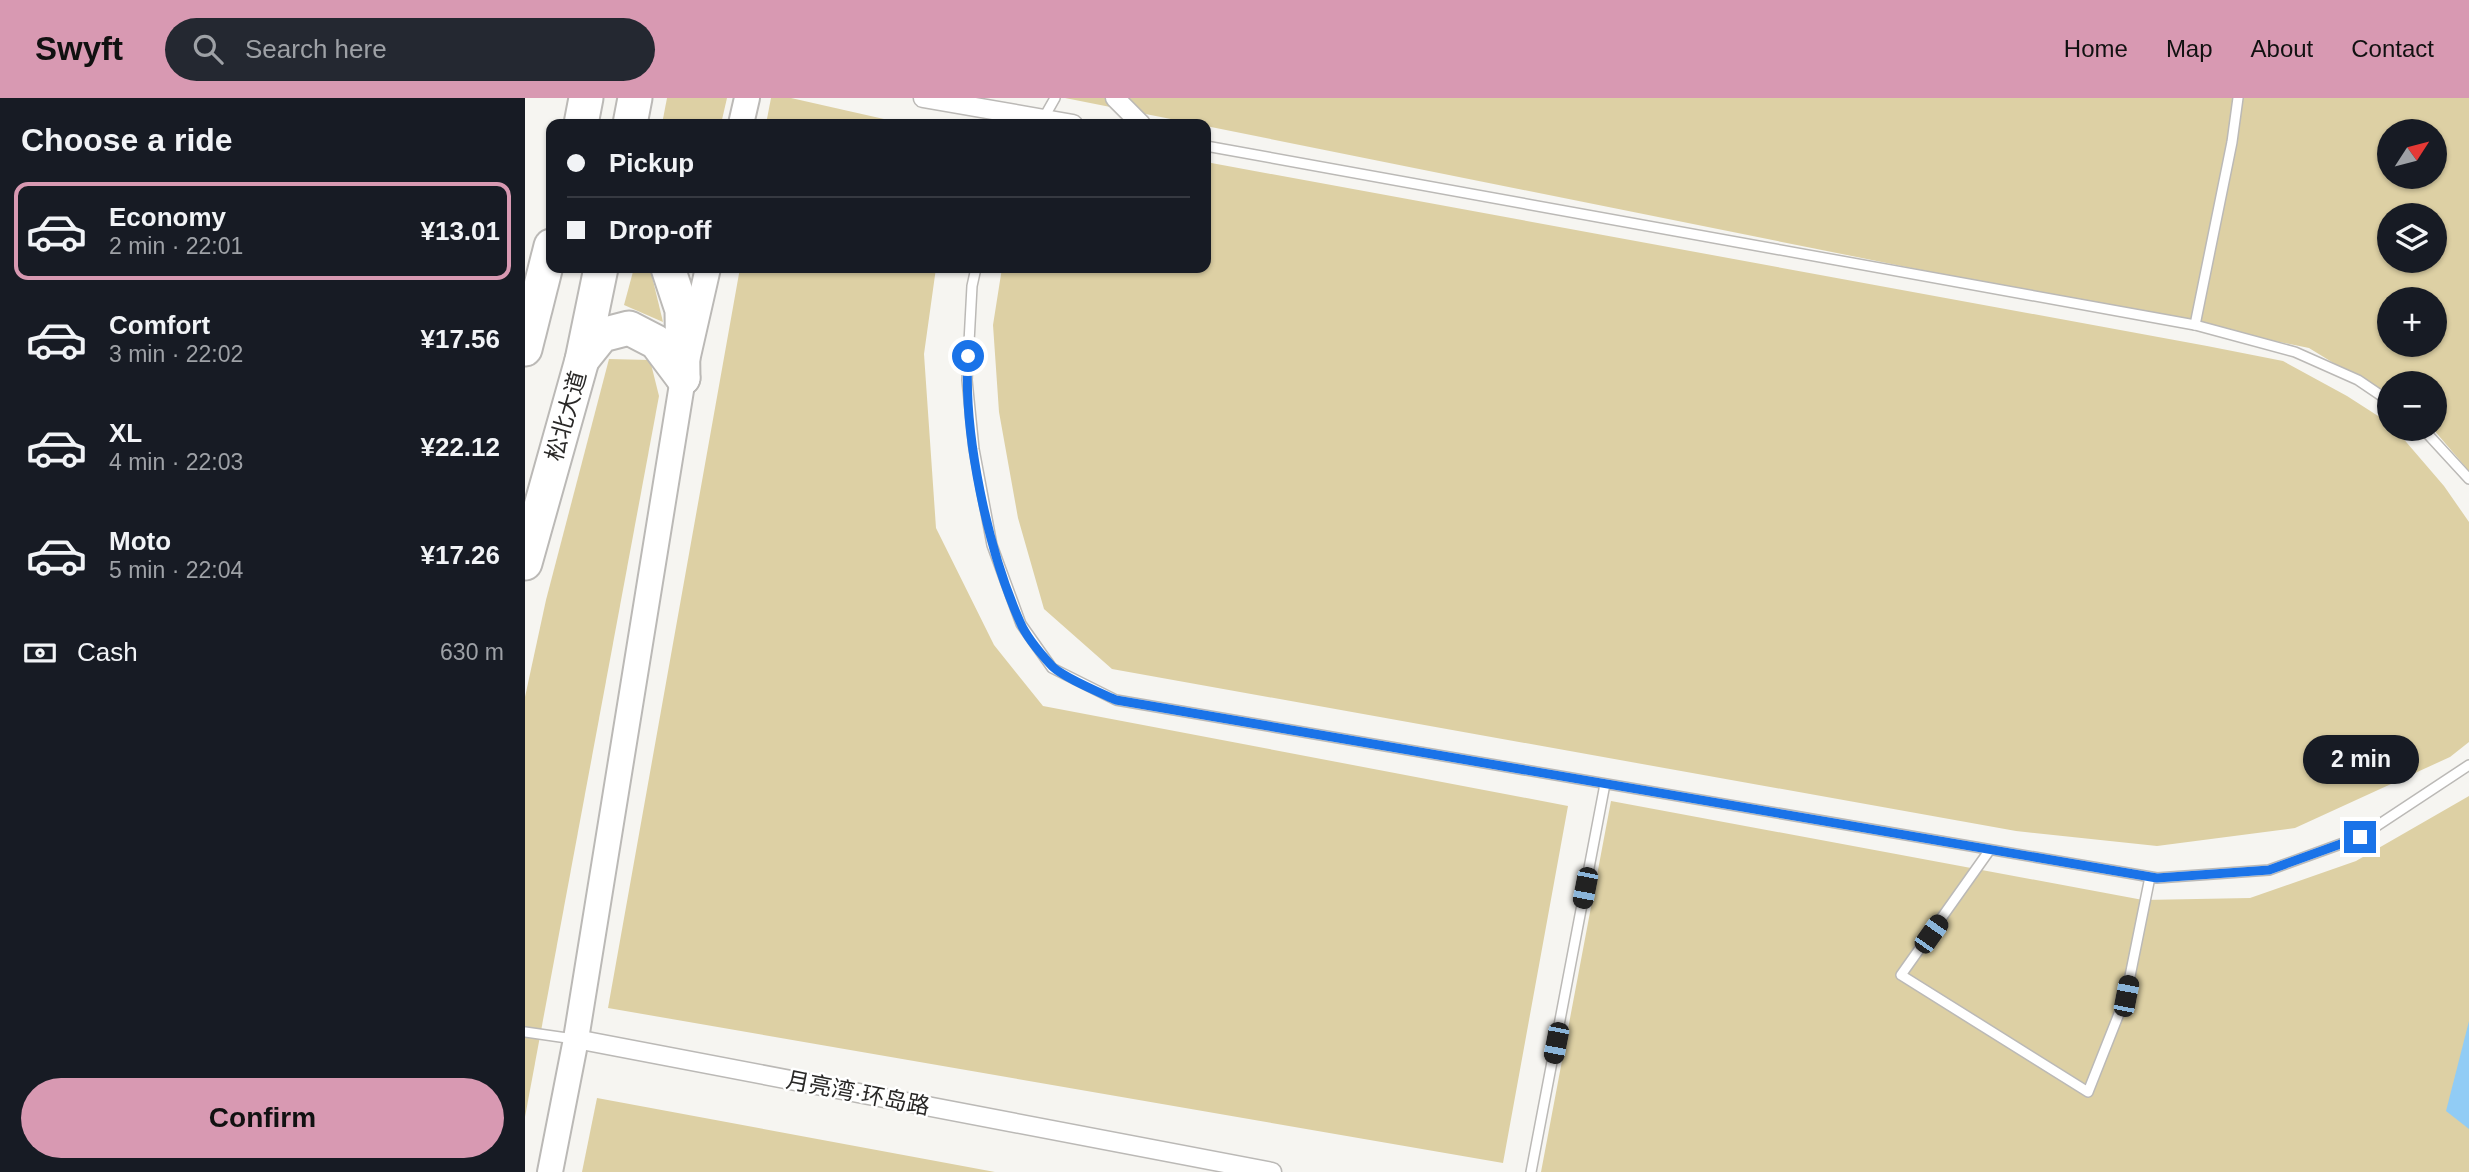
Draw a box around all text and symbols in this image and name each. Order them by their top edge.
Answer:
search box [165,18,655,81]
text: Swyft [35,30,123,67]
icon: search [189,30,227,68]
text: Search here [245,34,387,64]
text: Home [2064,35,2128,62]
text: Map [2166,35,2213,62]
text: About [2251,35,2313,62]
text: Contact [2351,35,2434,62]
north arrow [2377,119,2447,189]
map controls [2377,119,2447,441]
text: Choose a ride [21,122,233,158]
text: Pickup [609,148,694,178]
icon: car [25,200,88,263]
text: Economy [109,202,226,232]
button: layers [2377,203,2447,273]
text: Drop-off [609,215,712,245]
text: ¥13.01 [420,216,500,246]
text: 2 min · 22:01 [109,233,243,259]
button: + [2377,287,2447,357]
icon: car [25,308,88,371]
text: Comfort [109,310,210,340]
text: ¥17.56 [420,324,500,354]
route start [952,340,984,372]
text: 3 min · 22:02 [109,341,243,367]
street label: 松北大道 [541,368,591,464]
button: − [2377,371,2447,441]
icon: car [25,416,88,479]
text: XL [109,418,142,448]
text: ¥22.12 [420,432,500,462]
text: 4 min · 22:03 [109,449,243,475]
icon: car [25,524,88,587]
text: Moto [109,526,171,556]
text: ¥17.26 [420,540,500,570]
text: 5 min · 22:04 [109,557,243,583]
icon: cash [21,634,59,672]
text: Cash [77,637,138,667]
text: 630 m [440,639,504,665]
callout: 2 min [2302,736,2418,784]
text: 2 min [2331,746,2391,772]
route end [2344,821,2376,853]
car [1571,865,1600,911]
car [1911,911,1952,957]
car [2112,973,2141,1019]
car [1542,1020,1571,1066]
street label: 月亮湾·环岛路 [784,1066,932,1120]
button: Confirm [21,1078,504,1158]

